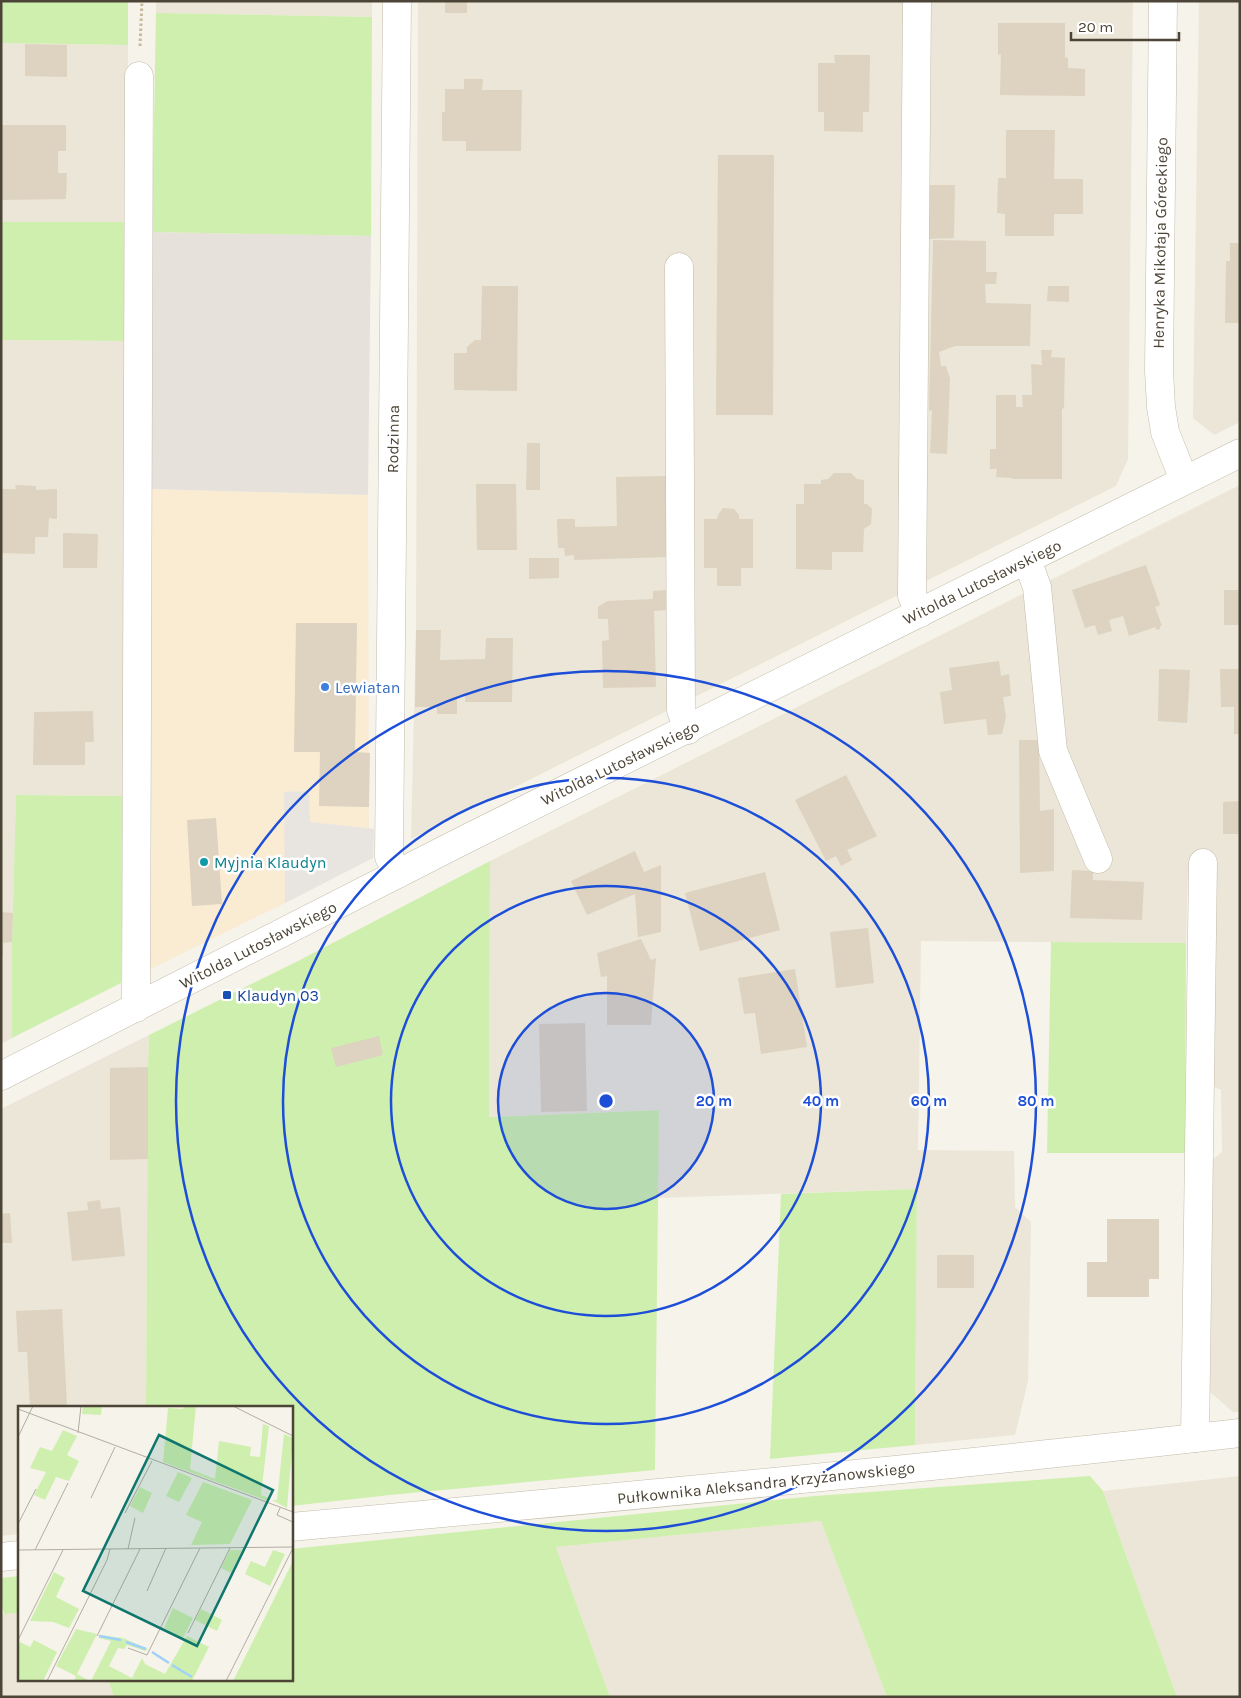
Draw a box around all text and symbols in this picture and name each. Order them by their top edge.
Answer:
scale bar [1071,10,1178,42]
text: 20 m [1078,18,1113,36]
street label: Henryka Mikołaja Góreckiego [1149,137,1171,349]
street label: Rodzinna [383,405,403,473]
street label: Witolda Lutosławskiego [900,535,1064,629]
place label: Lewiatan [335,678,400,697]
marker: Lewiatan [319,681,331,693]
street label: Witolda Lutosławskiego [538,716,702,810]
place label: Myjnia Klaudyn [214,853,326,872]
marker: Myjnia Klaudyn [198,856,210,868]
street label: Witolda Lutosławskiego [176,897,340,993]
place label: Klaudyn 03 [237,986,319,1005]
marker: Klaudyn 03 [221,989,233,1001]
centre of rings [597,1092,615,1110]
text: 20 m [696,1092,732,1110]
text: 40 m [803,1092,839,1110]
text: 60 m [911,1092,947,1110]
text: 80 m [1017,1092,1055,1110]
inset map [18,1406,292,1680]
street label: Pułkownika Aleksandra Krzyżanowskiego [616,1458,916,1508]

